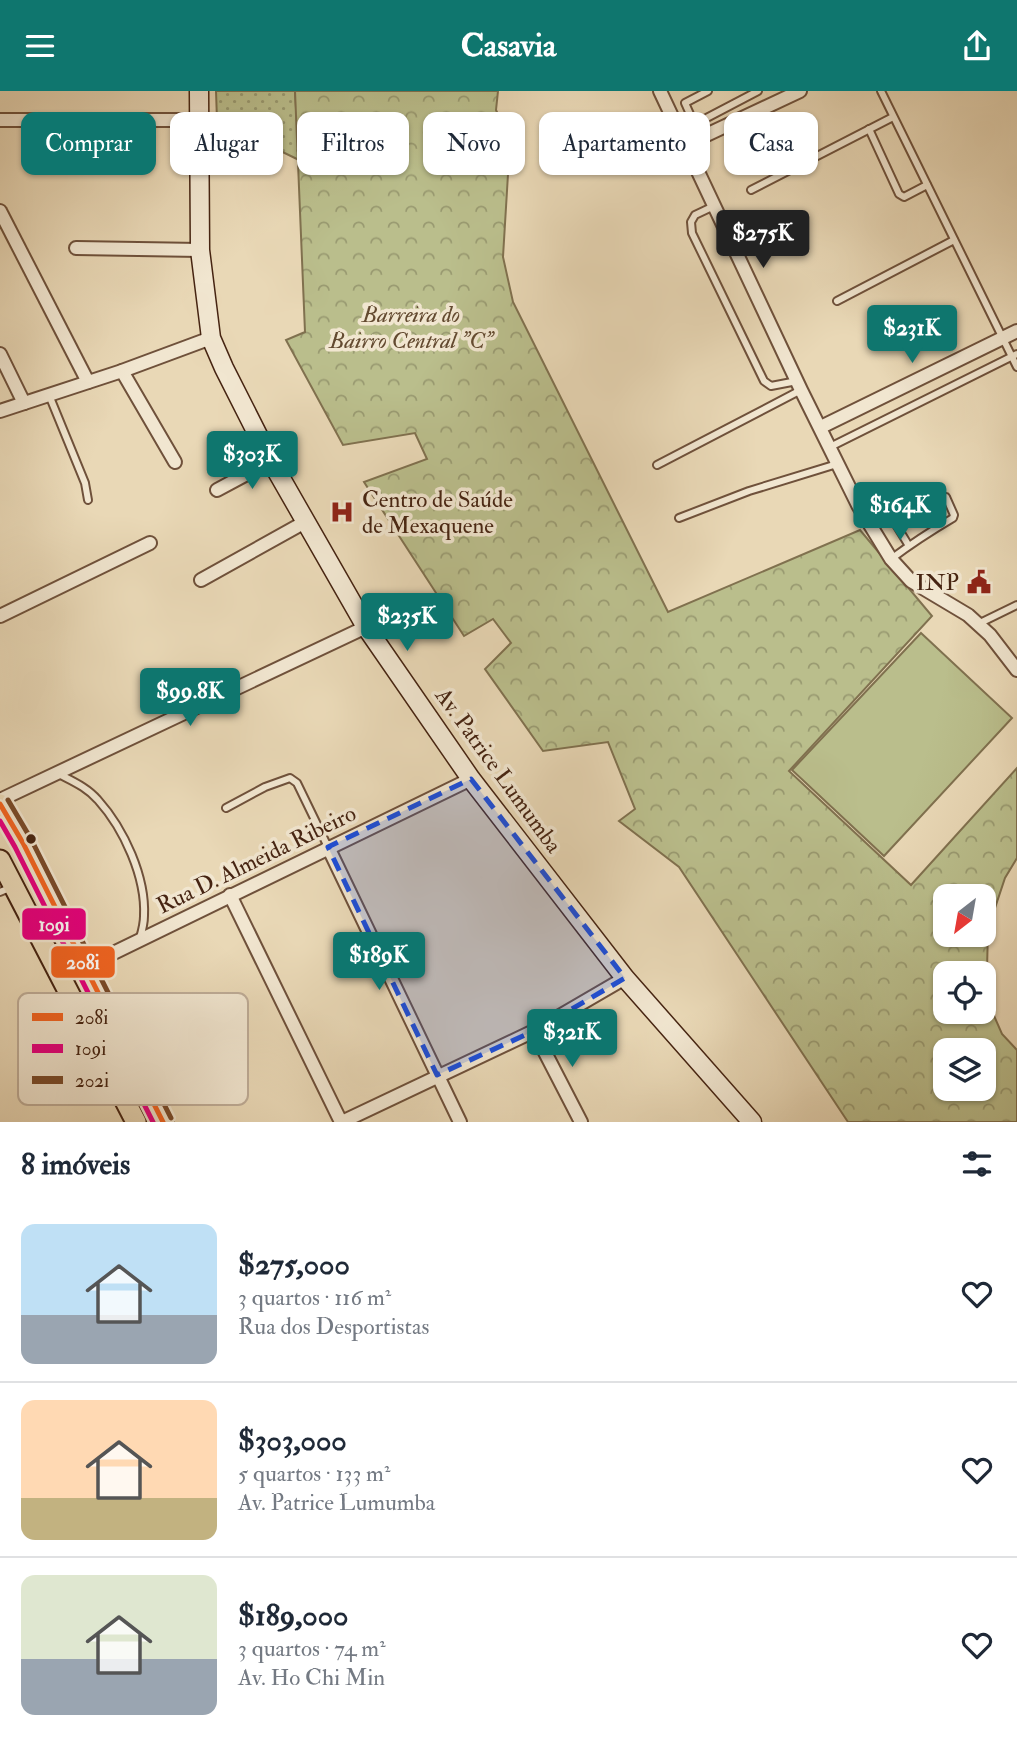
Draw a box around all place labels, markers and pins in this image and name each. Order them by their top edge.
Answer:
pin: $275K [714,211,812,270]
pin: $231K [863,306,961,365]
pin: $303K [203,431,301,491]
pin: $164K [851,483,949,542]
place label: Centro de Saúde de Mexaquene [362,485,513,540]
hospital icon: Centro de Saúde de Mexaquene [328,498,356,526]
place label: INP [916,568,959,597]
public building icon: INP [965,568,993,596]
pin: $235K [358,594,456,653]
pin: $99.8K [133,669,247,728]
unlabelled marker [24,832,38,846]
pin: $189K [330,933,428,992]
pin: $321K [523,1009,621,1069]

